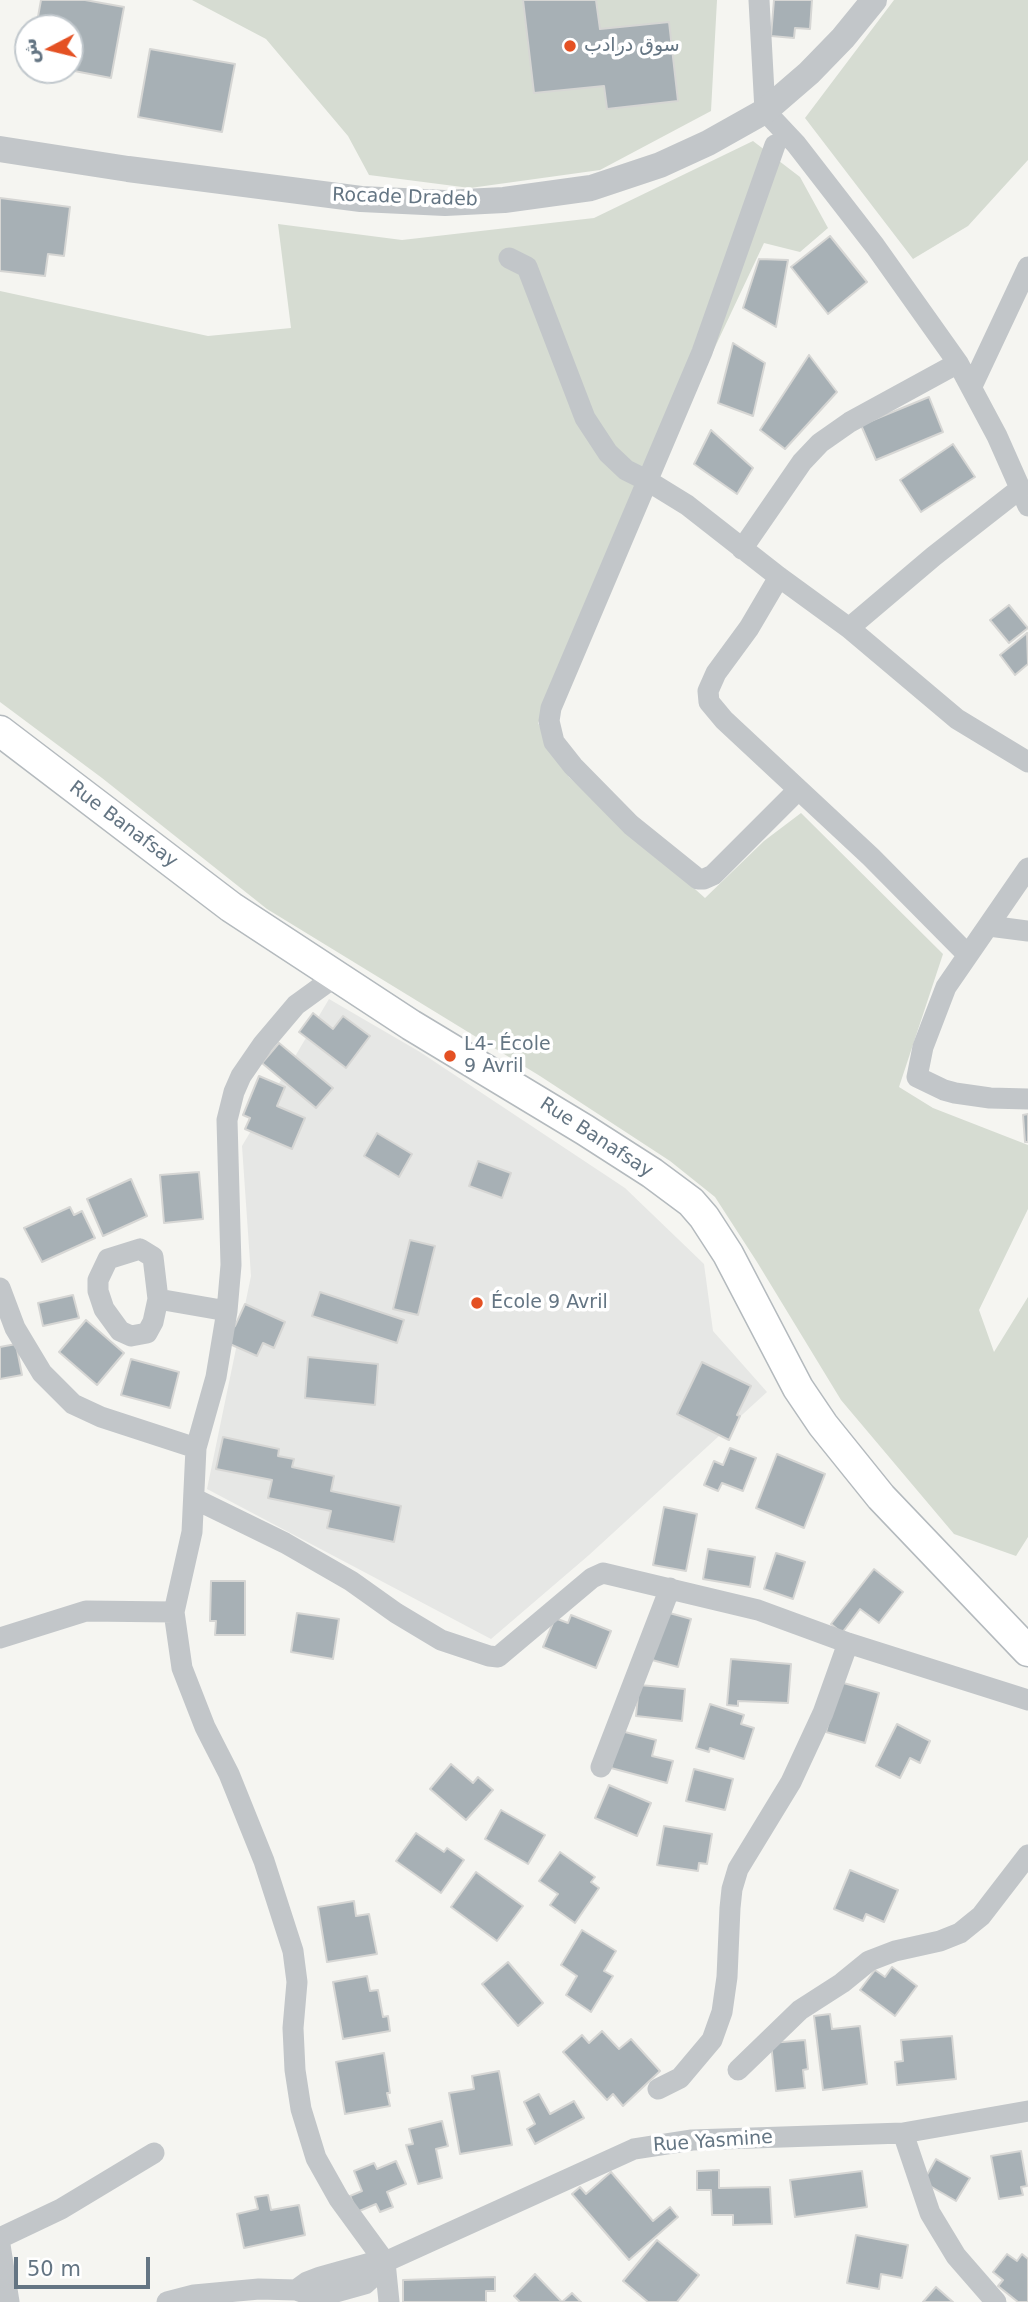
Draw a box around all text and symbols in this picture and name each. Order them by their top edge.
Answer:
north arrow [14,14,84,84]
place label: سوق درادب [584,35,680,57]
text: ش [18,37,43,66]
marker: سوق درادب [562,38,578,54]
street label: Rocade Dradeb [332,184,478,212]
street label: Rue Banafsay [64,777,182,873]
place label: L4- École 9 Avril [464,1034,551,1078]
marker: L4- École 9 Avril [442,1048,458,1064]
street label: Rue Banafsay [535,1093,657,1183]
place label: École 9 Avril [491,1292,608,1314]
marker: École 9 Avril [469,1295,485,1311]
street label: Rue Yasmine [652,2126,774,2158]
scale bar [18,2242,154,2286]
text: 50 m [27,2257,81,2281]

